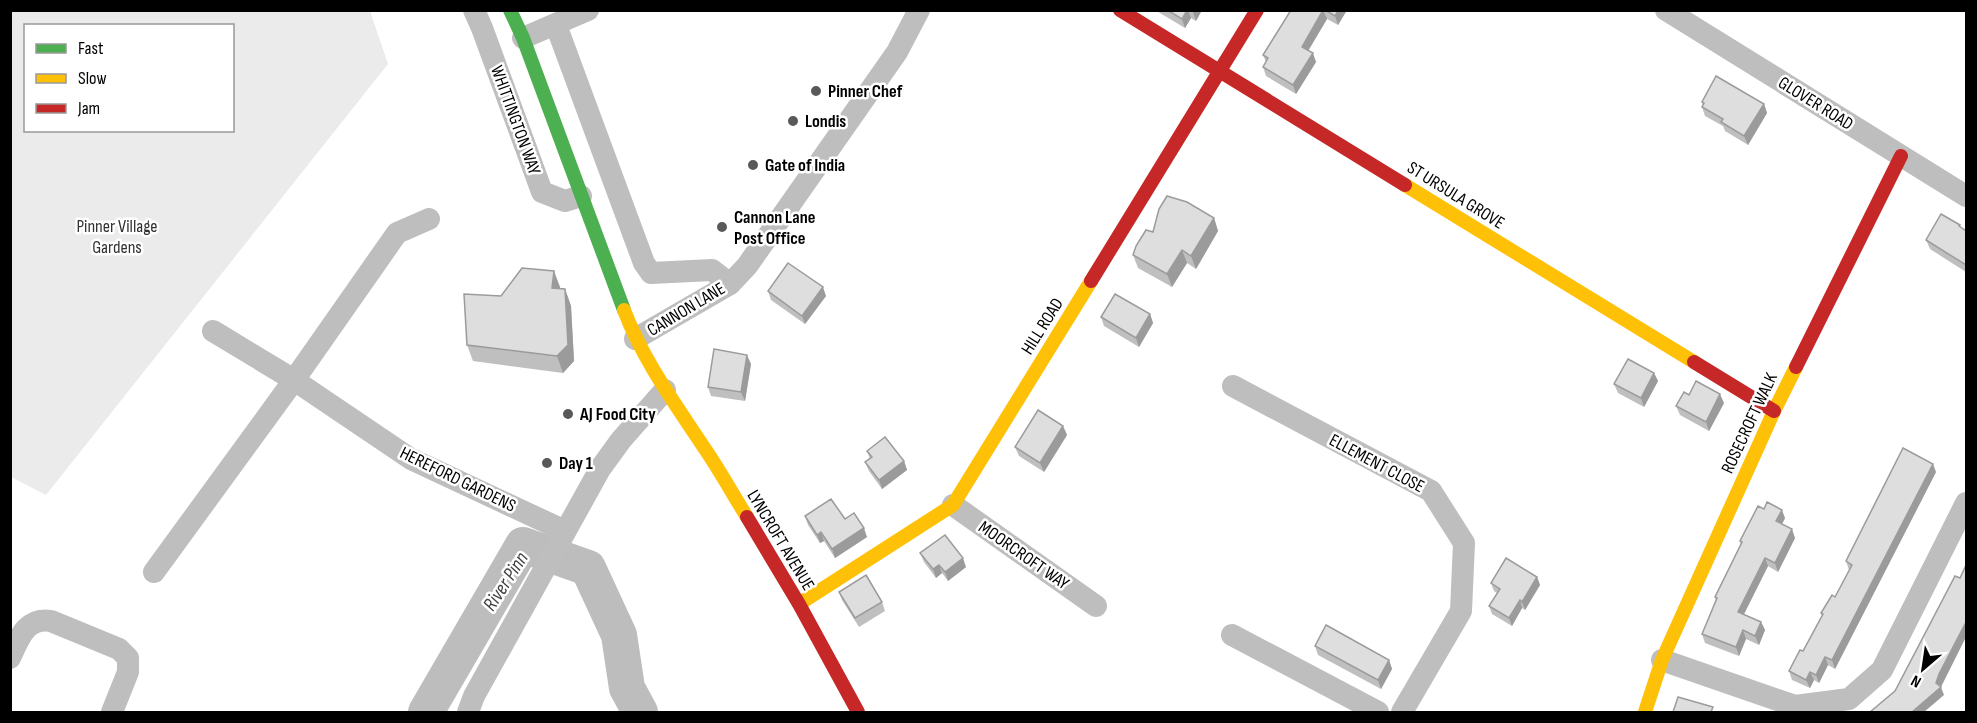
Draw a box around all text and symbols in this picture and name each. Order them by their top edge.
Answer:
legend [24,24,234,132]
text: Fast [78,38,104,59]
street label: WHITTINGTON WAY [486,63,545,178]
text: Slow [78,68,107,89]
street label: GLOVER ROAD [1774,72,1857,135]
place label: Pinner Chef [828,81,903,102]
marker: Pinner Chef [809,84,823,98]
text: Jam [77,98,100,119]
place label: Londis [805,111,846,132]
marker: Londis [786,114,800,128]
place label: Gate of India [765,155,845,176]
street label: ST URSULA GROVE [1403,157,1508,234]
marker: Gate of India [746,158,760,172]
place label: Cannon Lane Post Office [734,207,815,249]
park label: Pinner Village Gardens [76,216,158,258]
marker: Cannon Lane Post Office [715,220,729,234]
street label: CANNON LANE [644,278,729,341]
street label: HILL ROAD [1017,294,1068,358]
street label: ROSECROFT WALK [1717,369,1782,477]
place label: AJ Food City [579,404,656,425]
marker: AJ Food City [561,407,575,421]
street label: ELLEMENT CLOSE [1326,430,1428,497]
street label: HEREFORD GARDENS [396,442,519,517]
place label: Day 1 [559,453,593,474]
marker: Day 1 [540,456,554,470]
street label: LYNCROFT AVENUE [742,486,819,594]
street label: MOORCROFT WAY [975,517,1073,595]
water label: River Pinn [478,548,534,615]
north arrow [1893,639,1953,699]
text: N [1908,670,1925,691]

